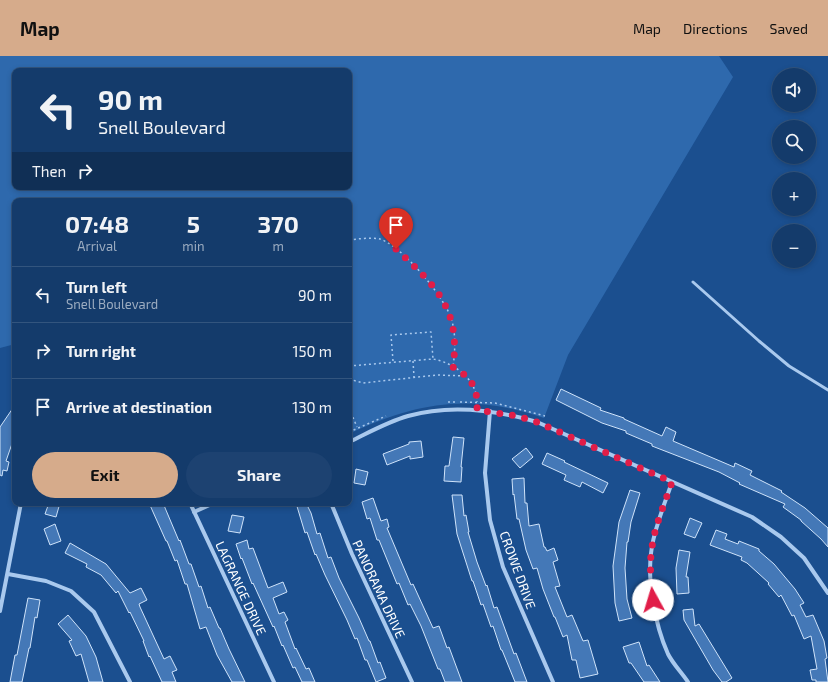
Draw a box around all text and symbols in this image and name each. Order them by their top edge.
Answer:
text: Map [20,17,60,40]
text: Map [633,20,661,37]
text: Directions [683,20,748,37]
text: Saved [770,20,808,37]
map controls [772,68,816,268]
button: sound [772,68,816,112]
text: 90 m [98,82,163,116]
icon: left [32,84,84,136]
text: Snell Boulevard [98,116,226,138]
button: search [772,120,816,164]
icon: right [74,160,96,182]
text: Then [32,162,66,180]
button: + [772,172,816,216]
pin [379,208,413,249]
text: 07:48 [65,209,129,238]
text: 5 [187,209,200,238]
text: 370 [258,209,299,238]
icon: arrive [385,214,407,236]
button: − [772,224,816,268]
text: Arrival [77,238,117,254]
text: min [182,238,204,254]
text: m [273,238,284,254]
text: Turn left [66,278,127,296]
icon: left [32,284,54,306]
text: 90 m [298,286,332,304]
text: Snell Boulevard [66,296,158,312]
icon: right [32,340,54,362]
text: Turn right [66,342,136,360]
text: 150 m [292,342,332,360]
icon: arrive [32,396,54,418]
text: Arrive at destination [66,398,212,416]
text: 130 m [292,398,332,416]
button: Exit [32,452,178,498]
button: Share [186,452,332,498]
street label: CROWE DRIVE [496,529,540,611]
street label: PANORAMA DRIVE [349,537,409,641]
street label: LAGRANGE DRIVE [212,538,270,638]
position arrow [632,579,674,621]

